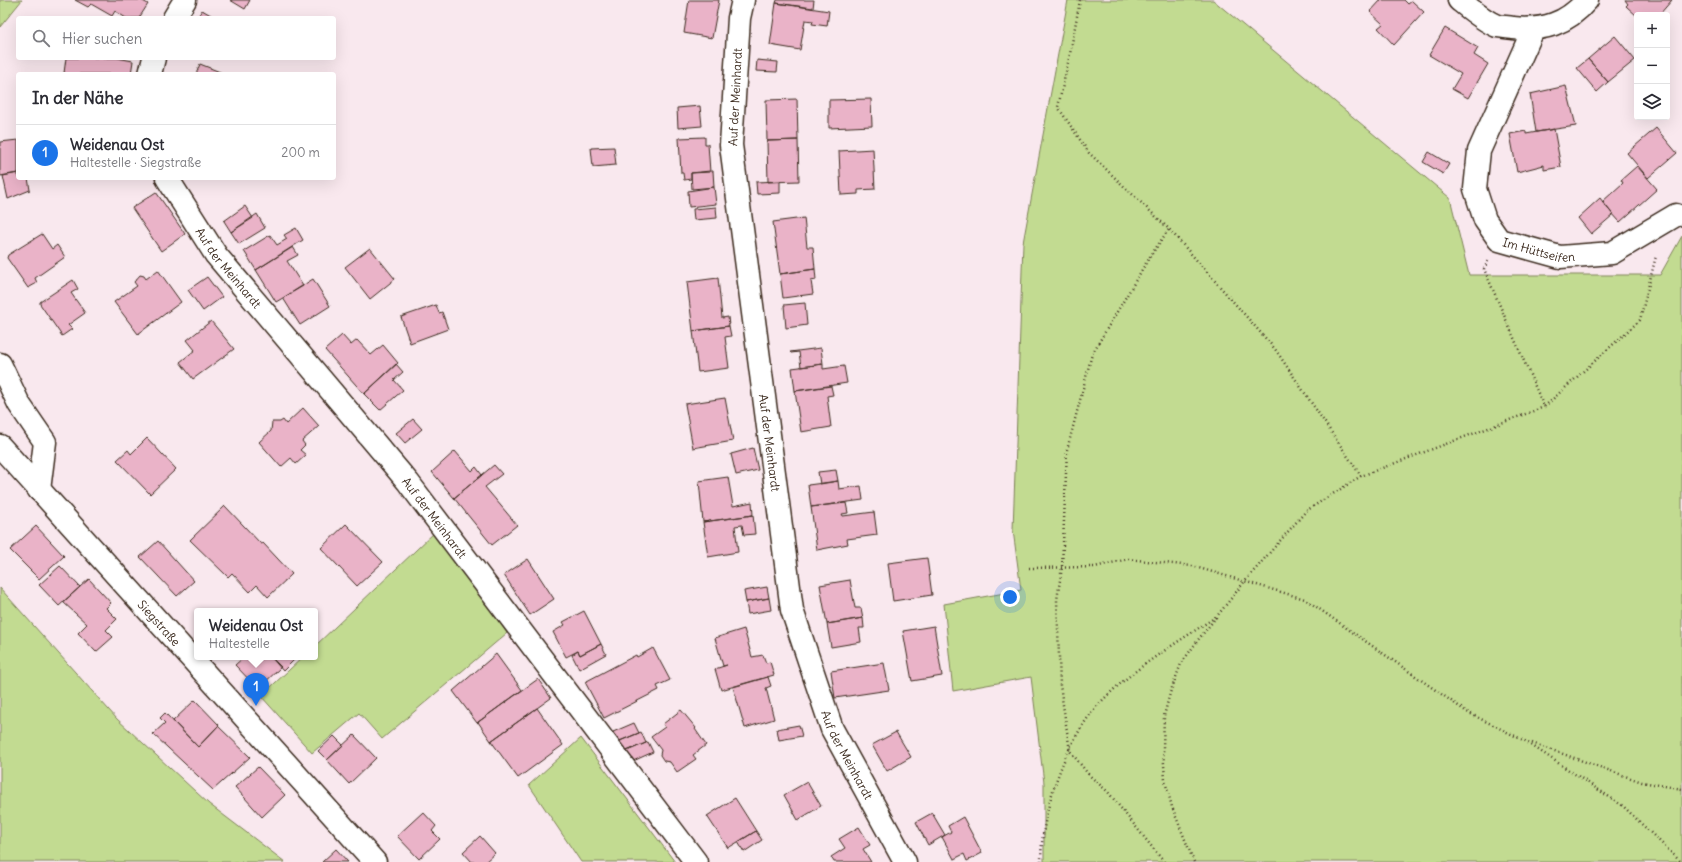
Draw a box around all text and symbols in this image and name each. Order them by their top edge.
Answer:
map controls [1634,12,1670,120]
button: + [1634,12,1670,48]
search box [16,16,336,60]
icon: search [30,27,52,49]
text: Hier suchen [62,29,142,48]
street label: Auf der Meinhardt [725,48,745,146]
button: − [1634,48,1670,84]
button: layers [1634,84,1670,120]
text: In der Nähe [32,87,124,109]
text: Weidenau Ost [70,135,164,154]
text: 1 [42,144,48,161]
text: 200 m [281,144,320,161]
text: Haltestelle · Siegstraße [70,154,201,171]
street label: Auf der Meinhardt [193,225,265,311]
street label: Im Hüttseifen [1501,234,1576,265]
street label: Auf der Meinhardt [756,393,784,492]
street label: Auf der Meinhardt [399,474,470,561]
your location [1000,587,1020,607]
street label: Siegstraße [135,597,184,649]
popup [194,608,318,660]
text: Weidenau Ost [209,616,303,635]
text: Haltestelle [209,635,270,652]
pin: 1 [243,673,269,706]
street label: Auf der Meinhardt [819,708,877,802]

